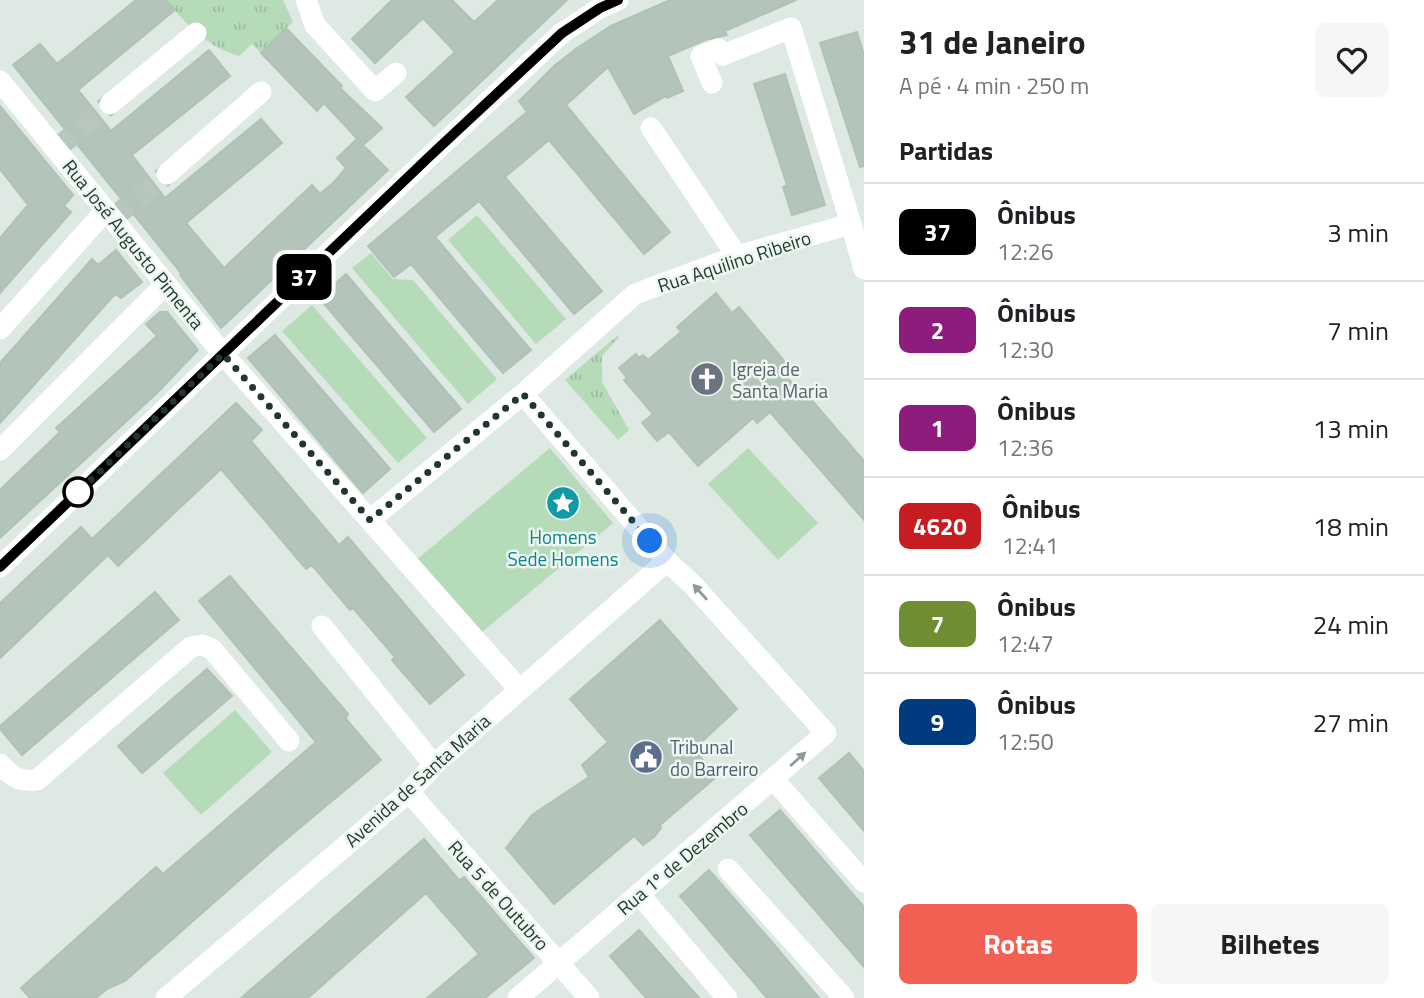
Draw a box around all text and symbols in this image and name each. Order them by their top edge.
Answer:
text: 31 de Janeiro [899,17,1086,67]
button: heart [1315,23,1389,97]
text: A pé · 4 min · 250 m [899,68,1089,103]
text: Partidas [899,131,993,170]
street label: Rua José Augusto Pimenta [56,153,212,336]
text: Ônibus [997,195,1076,234]
text: 3 min [1327,213,1389,252]
text: 37 [924,214,951,250]
street label: Rua Aquilino Ribeiro [653,223,815,299]
text: 12:26 [997,234,1054,269]
line badge: 37 [272,254,336,300]
text: 37 [291,259,317,295]
text: Ônibus [997,293,1076,332]
text: 7 min [1327,311,1389,350]
text: 2 [931,312,944,348]
text: 12:30 [997,332,1054,367]
place label: Igreja de Santa Maria [732,354,829,405]
church icon: Igreja de Santa Maria [688,360,726,398]
text: Ônibus [997,391,1076,430]
text: 13 min [1313,409,1389,448]
text: 1 [931,410,944,446]
text: 12:36 [997,430,1054,465]
unlabelled marker [63,477,93,507]
place icon: Homens Sede Homens [544,484,582,522]
text: Ônibus [1002,489,1081,528]
text: 18 min [1313,507,1389,546]
text: 4620 [913,508,967,544]
place label: Homens Sede Homens [508,522,619,573]
your location [632,523,667,558]
text: 12:41 [1002,528,1058,563]
one-way arrow [692,583,708,601]
text: Ônibus [997,587,1076,626]
text: 24 min [1313,605,1389,644]
text: 7 [931,606,944,642]
text: 12:47 [997,626,1054,661]
text: Ônibus [997,685,1076,724]
text: 27 min [1313,703,1389,742]
text: 9 [931,704,944,740]
street label: Avenida de Santa Maria [338,706,497,854]
text: 12:50 [997,724,1054,759]
place label: Tribunal do Barreiro [670,732,759,783]
public building icon: Tribunal do Barreiro [627,738,665,776]
one-way arrow [789,752,806,767]
street label: Rua 1º de Dezembro [610,794,754,922]
street label: Rua 5 de Outubro [441,833,557,957]
button: Rotas [899,904,1137,984]
button: Bilhetes [1151,904,1389,984]

